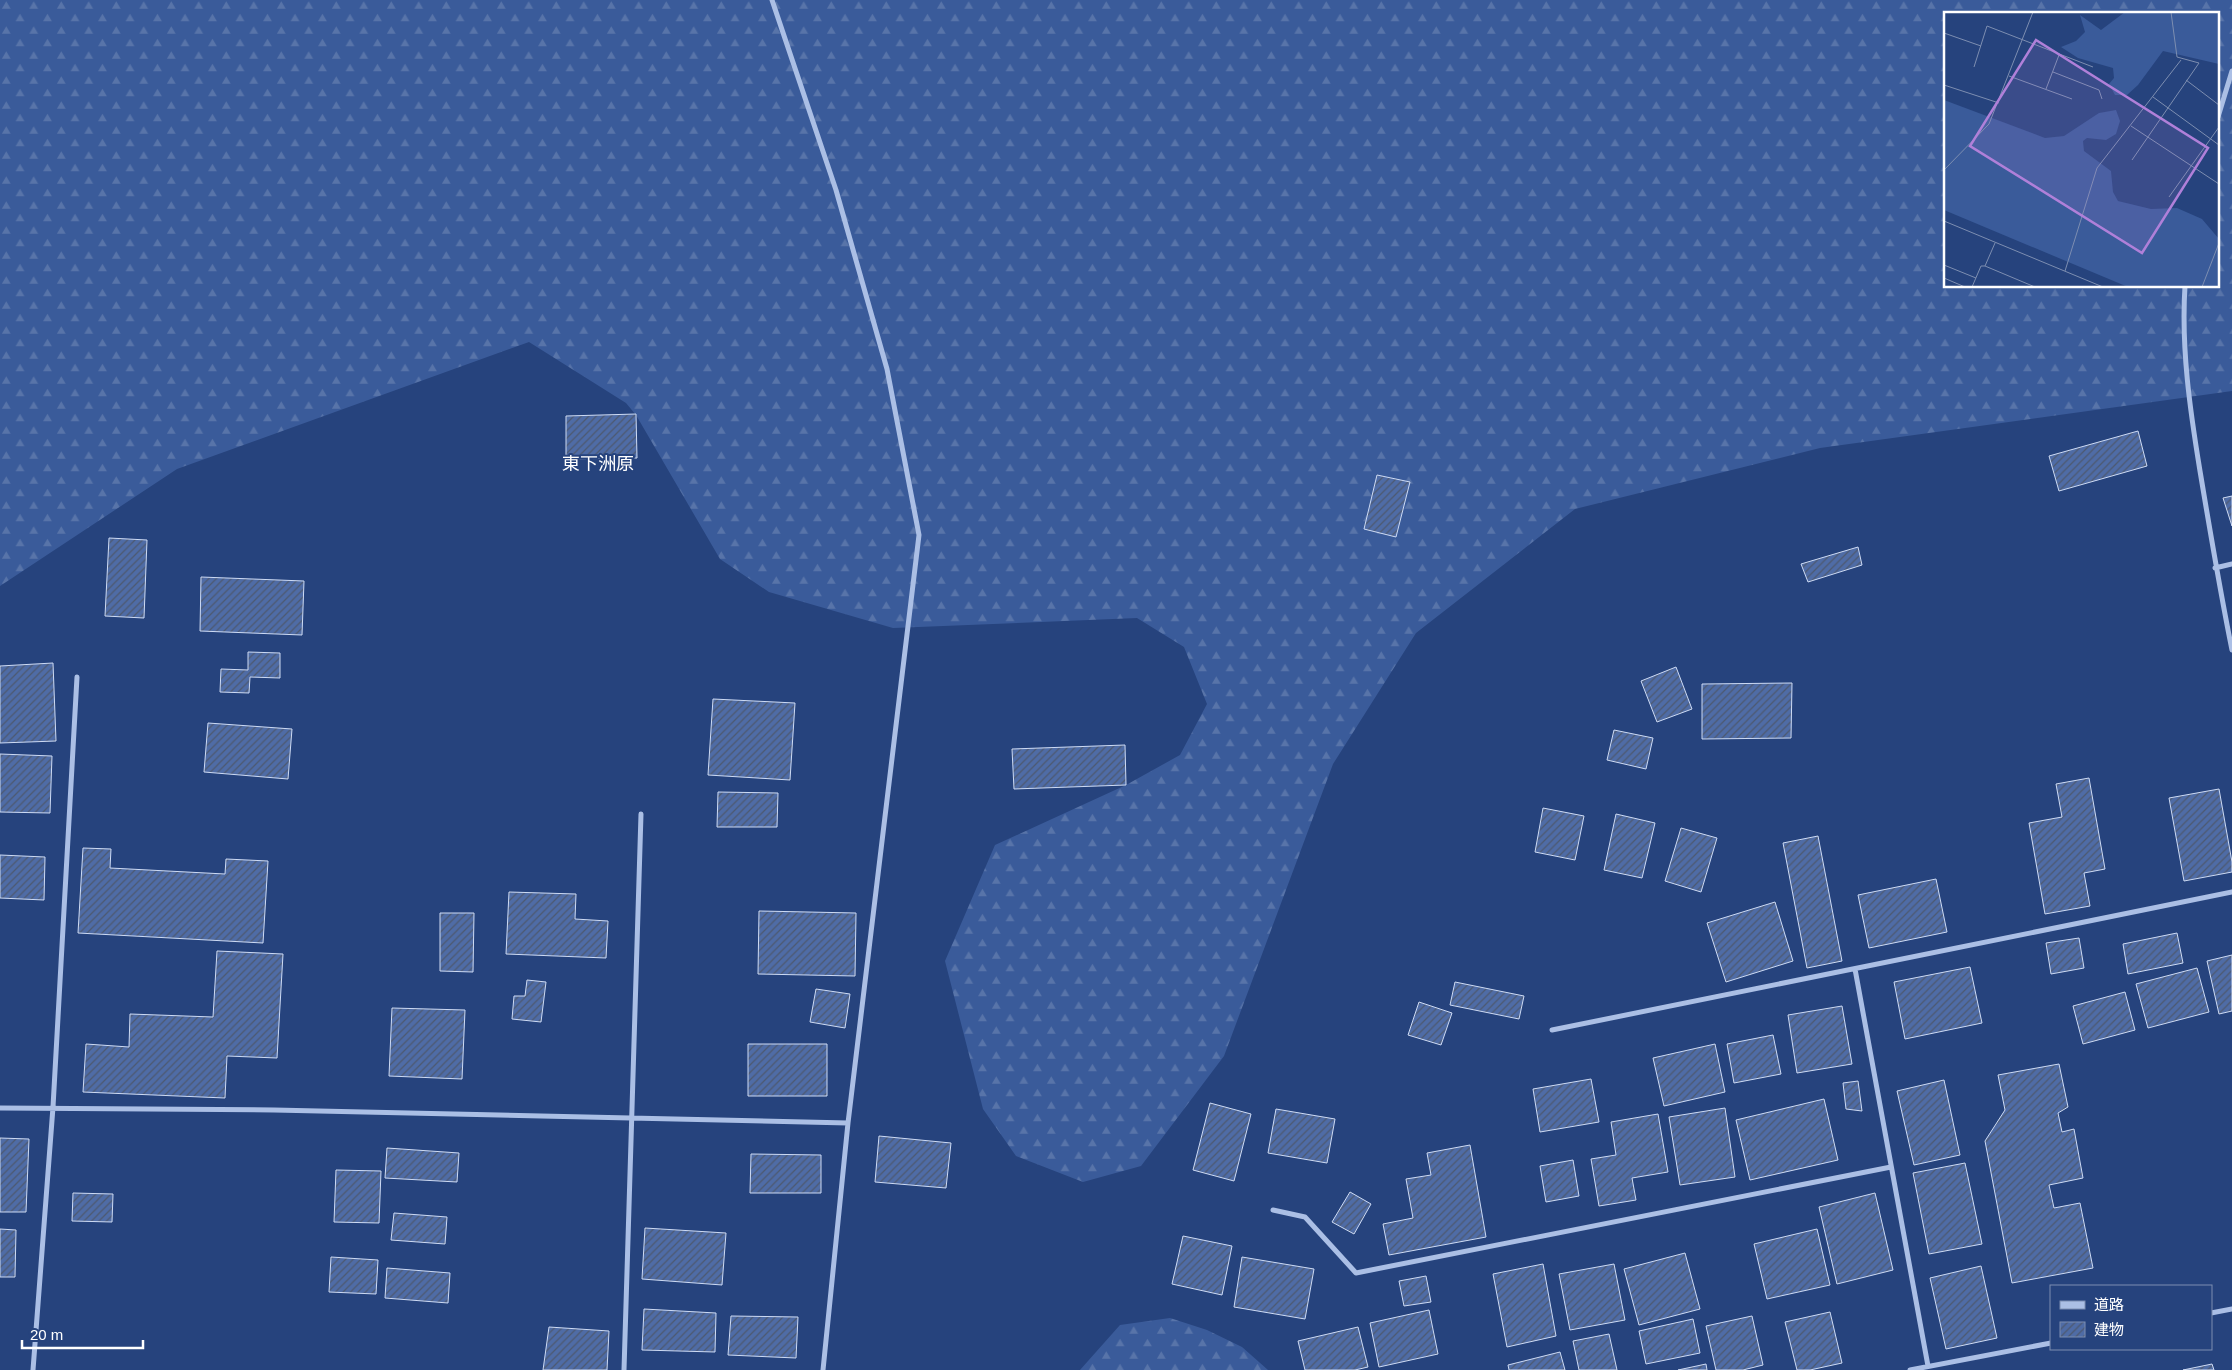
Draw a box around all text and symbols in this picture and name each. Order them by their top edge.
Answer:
inset map [1944,12,2220,288]
district label: 東下洲原 [562,454,634,474]
legend [2050,1285,2212,1350]
text: 道路 [2094,1296,2124,1313]
scale bar [22,1318,144,1350]
text: 建物 [2094,1321,2124,1338]
text: 20 m [30,1326,63,1343]

